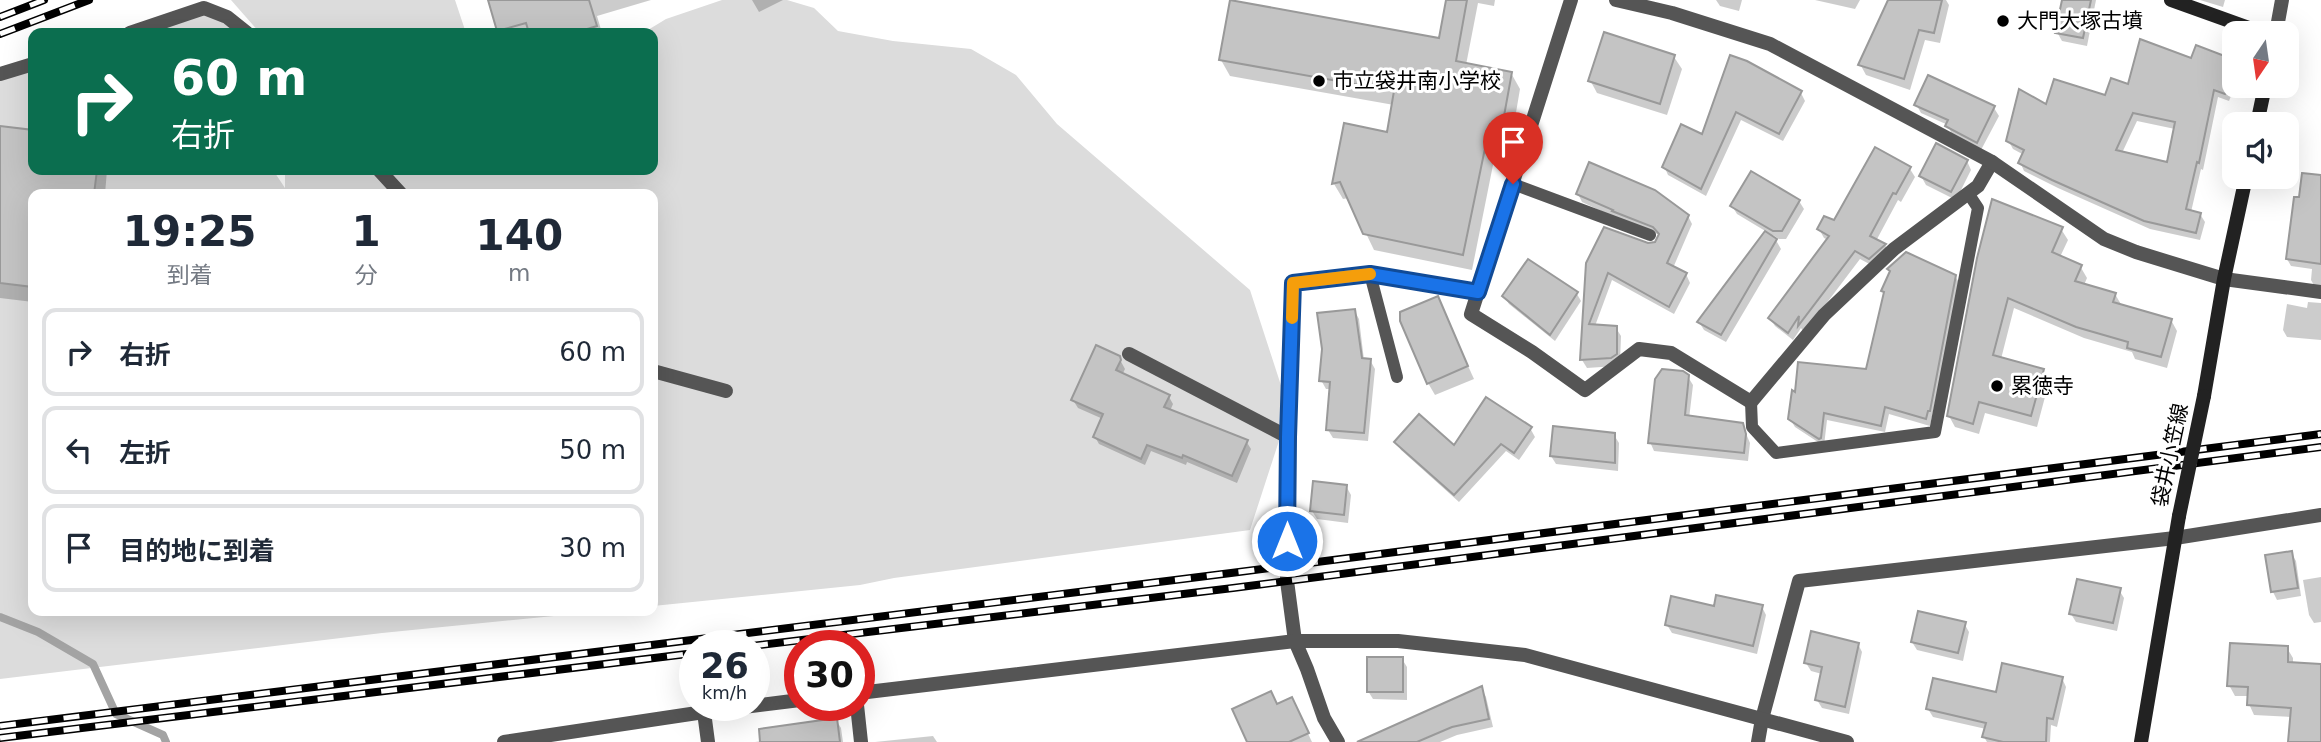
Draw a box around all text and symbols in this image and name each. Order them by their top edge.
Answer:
place label: 大門大塚古墳 [2017,9,2143,33]
marker: 大門大塚古墳 [1995,13,2011,29]
north arrow [2222,21,2300,98]
map controls [2222,21,2299,189]
text: 60 m [171,50,307,107]
icon: right [56,56,147,147]
place label: 市立袋井南小学校 [1333,69,1501,93]
marker: 市立袋井南小学校 [1311,73,1327,89]
pin [1483,112,1543,184]
button: sound [2222,112,2299,189]
text: 右折 [171,116,235,154]
icon: arrive [1494,123,1532,161]
text: 19:25 [123,207,257,256]
text: 1 [351,207,381,256]
text: 140 [475,211,563,260]
text: m [508,260,531,286]
text: 到着 [167,262,213,288]
text: 分 [355,262,378,288]
icon: right [60,333,98,371]
text: 60 m [559,337,626,367]
text: 右折 [119,340,171,370]
place label: 累徳寺 [2011,374,2074,398]
marker: 累徳寺 [1989,378,2005,394]
street label: 袋井小笠線 [2147,401,2193,509]
icon: left [60,431,98,469]
text: 50 m [559,435,626,465]
text: 左折 [119,438,171,468]
position arrow [1250,504,1324,578]
icon: arrive [60,529,98,567]
text: 30 m [559,533,626,563]
text: 目的地に到着 [119,536,275,566]
speed limit sign: 30 [784,630,875,721]
text: 26 [700,646,749,686]
text: km/h [702,682,747,703]

